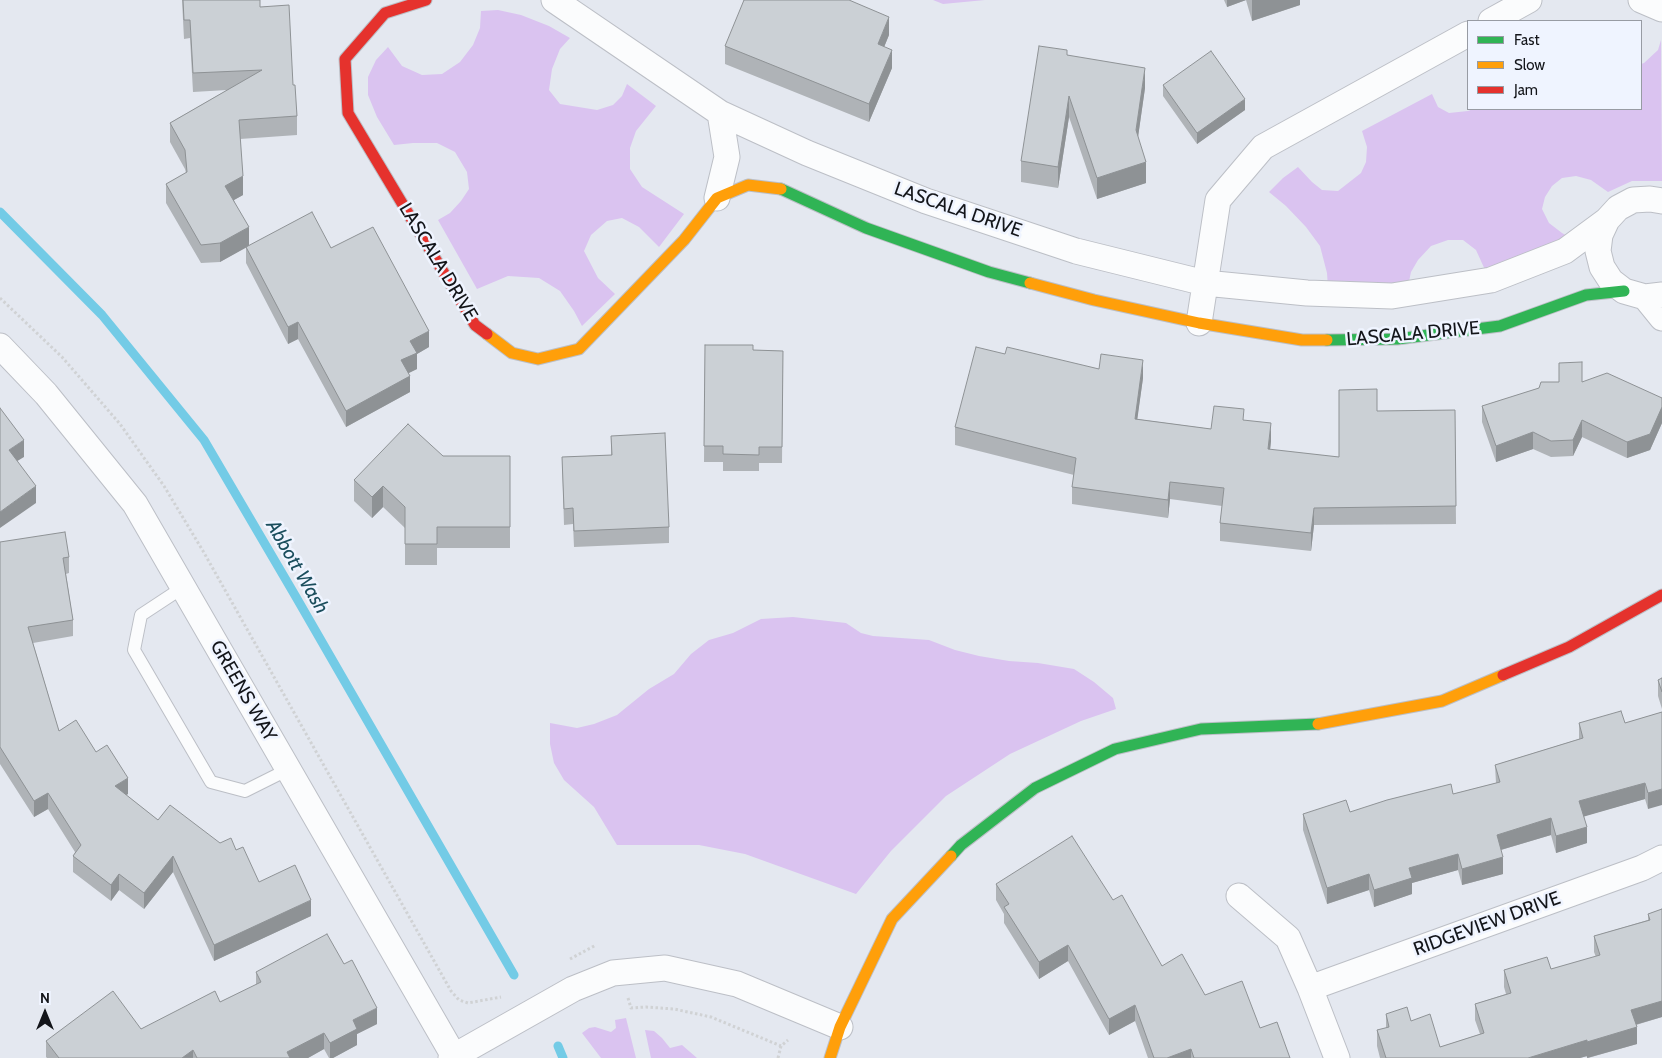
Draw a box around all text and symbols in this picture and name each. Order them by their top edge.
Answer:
legend [1467,20,1642,110]
text: Fast [1514,31,1539,49]
text: Slow [1514,56,1545,74]
text: Jam [1514,81,1538,99]
street label: LASCALA DRIVE [891,177,1025,243]
street label: LASCALA DRIVE [394,199,482,325]
street label: LASCALA DRIVE [1346,317,1480,351]
water label: Abbott Wash [261,516,333,618]
street label: GREENS WAY [205,637,281,745]
street label: RIDGEVIEW DRIVE [1410,887,1564,961]
north arrow [20,988,70,1038]
text: N [40,989,50,1007]

